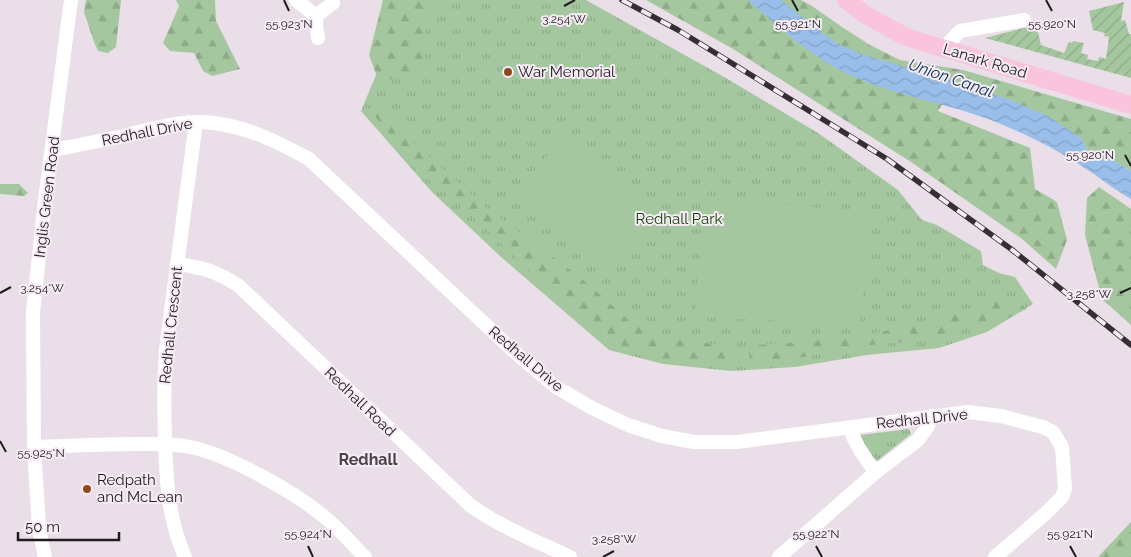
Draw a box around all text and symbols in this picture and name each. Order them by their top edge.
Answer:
text: 3.254°W [542,12,586,26]
text: 55.923°N [265,17,313,31]
text: 55.921°N [775,17,821,31]
text: 55.920°N [1028,17,1076,31]
street label: Lanark Road [941,40,1029,82]
water label: Union Canal [906,55,996,101]
place label: War Memorial [518,63,616,81]
marker: War Memorial [502,66,514,78]
street label: Redhall Drive [100,114,194,150]
street label: Inglis Green Road [31,135,63,259]
text: 55.920°N [1066,148,1114,162]
park label: Redhall Park [636,210,722,228]
street label: Redhall Crescent [156,265,186,385]
text: 3.254°W [20,281,64,295]
text: 3.258°W [1067,287,1112,301]
street label: Redhall Drive [485,323,567,396]
street label: Redhall Road [321,364,399,440]
street label: Redhall Drive [875,405,969,433]
text: 55.925°N [17,446,65,460]
district label: Redhall [338,450,399,469]
place label: Redpath and McLean [97,471,183,506]
marker: Redpath and McLean [81,483,93,495]
scale bar [18,510,119,542]
text: 50 m [25,518,60,536]
text: 55.924°N [284,527,332,541]
text: 55.922°N [792,527,840,541]
text: 55.921°N [1047,527,1093,541]
text: 3.258°W [592,532,637,546]

